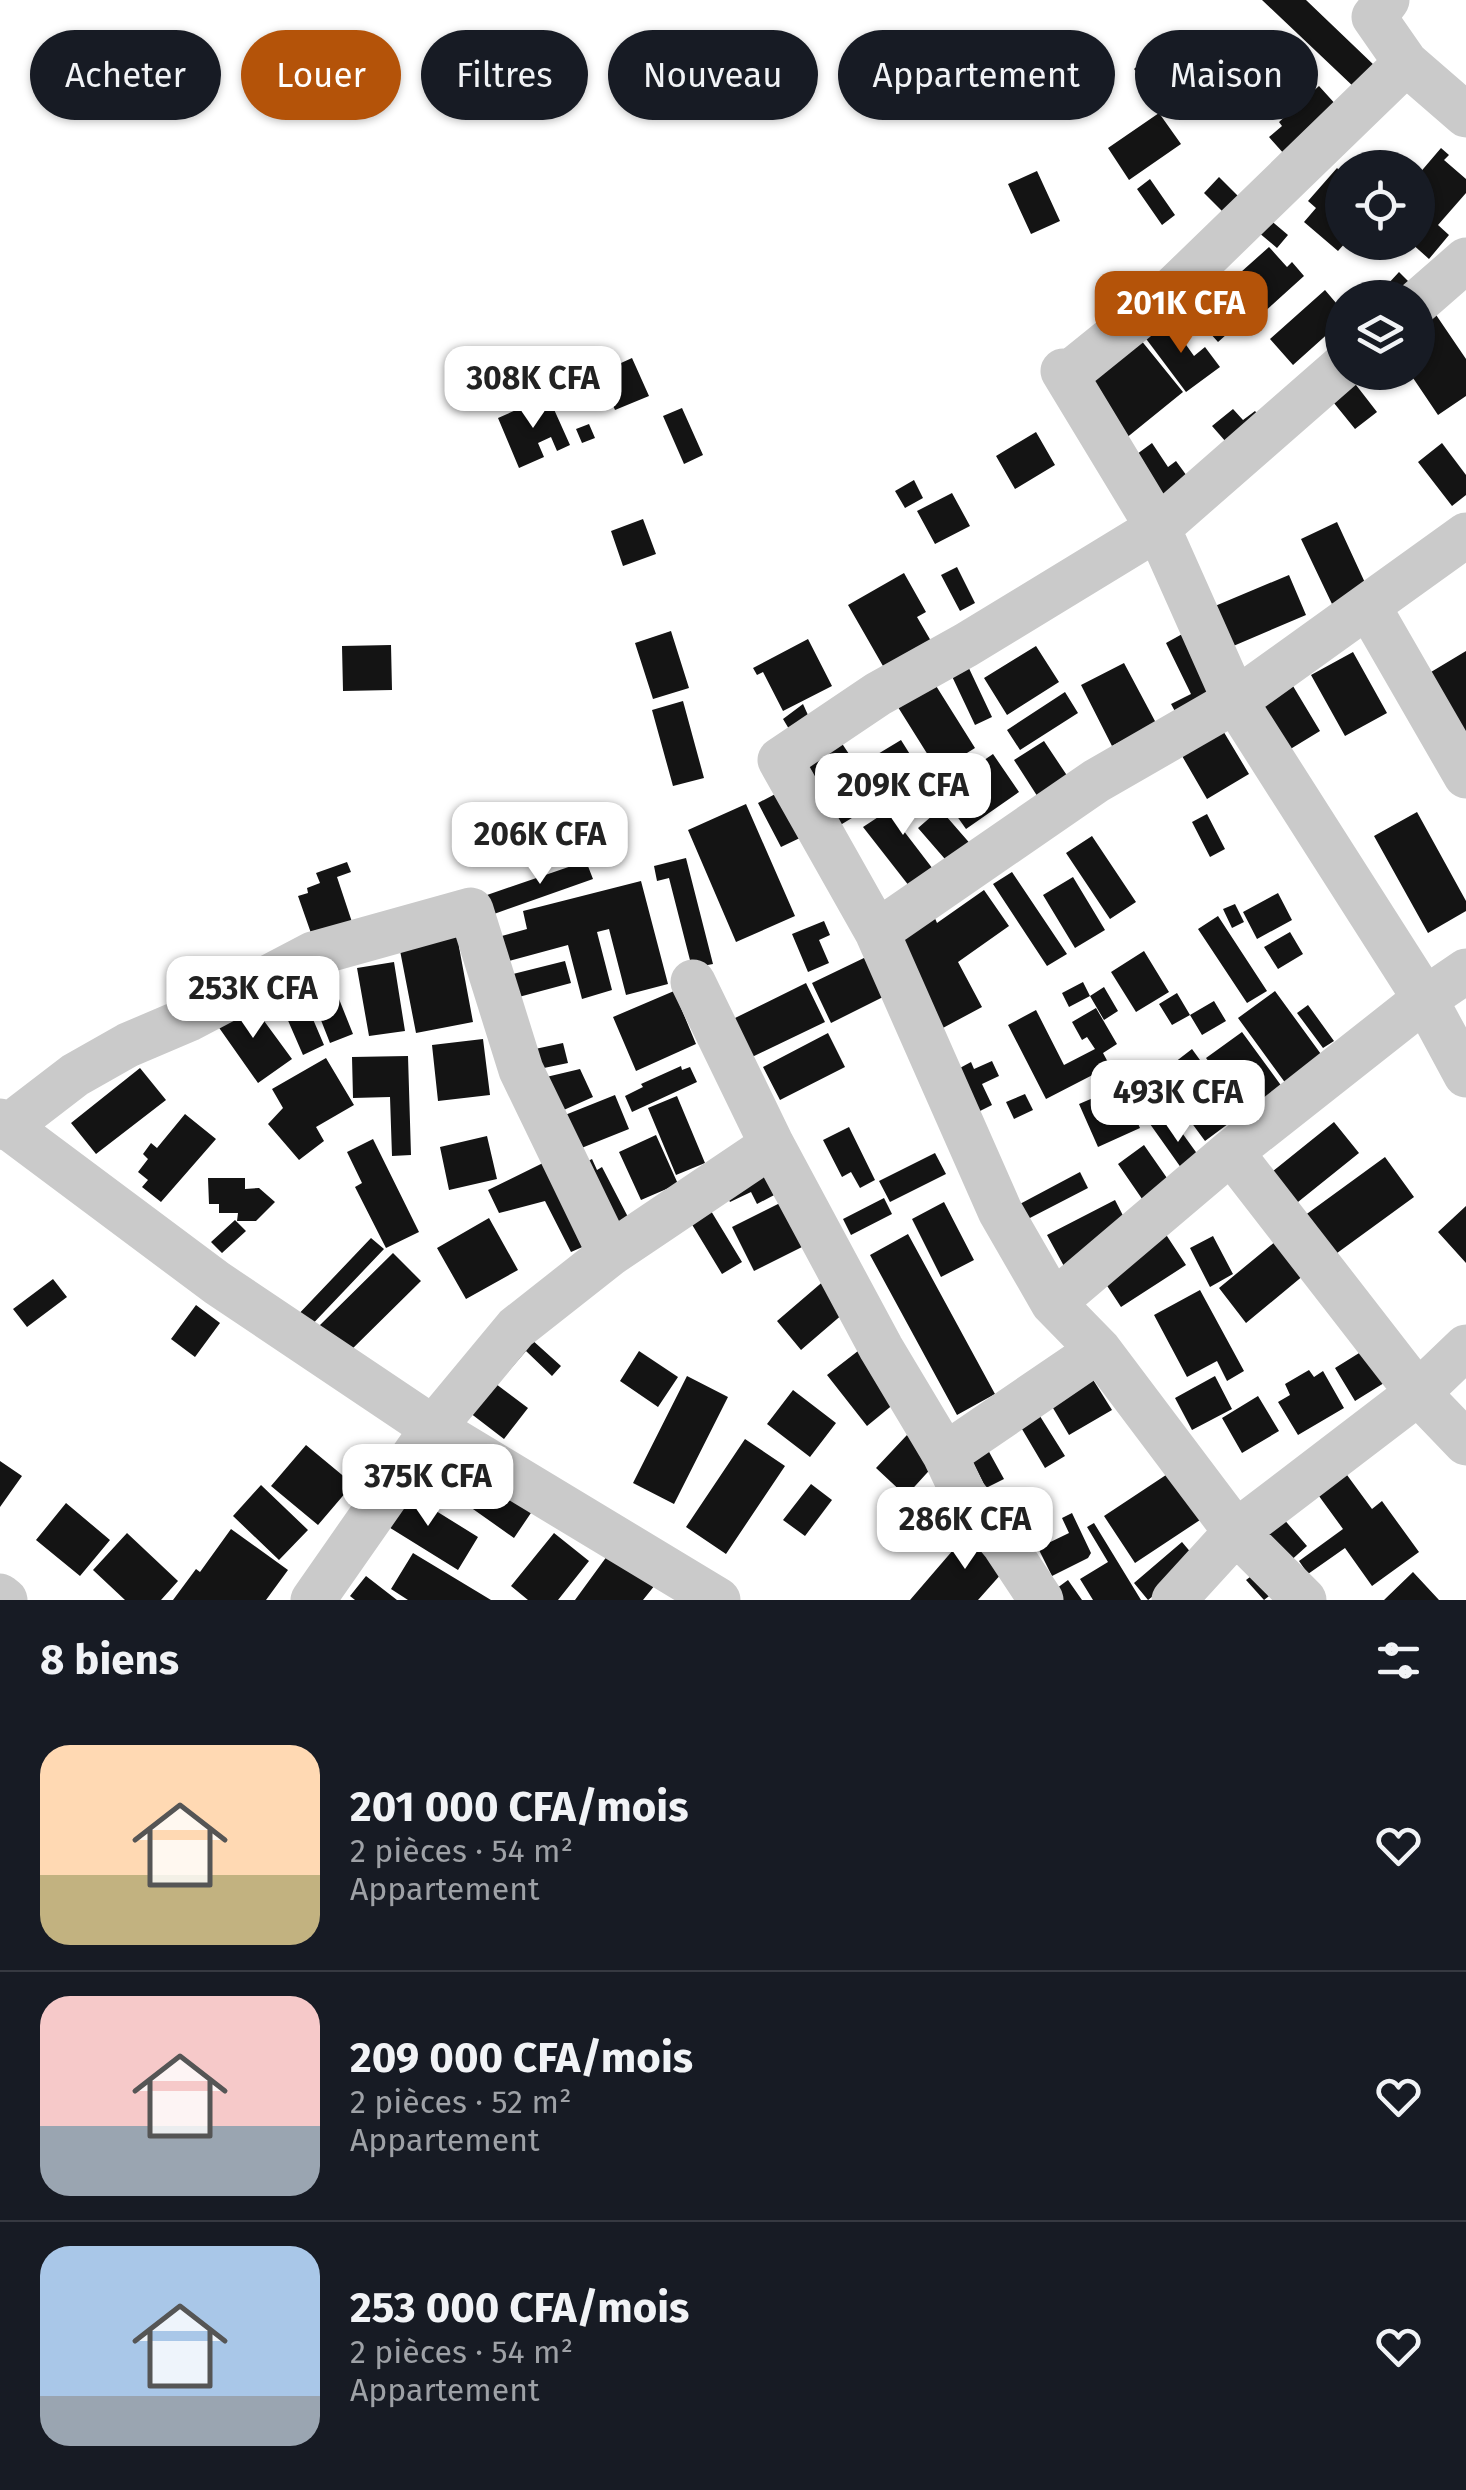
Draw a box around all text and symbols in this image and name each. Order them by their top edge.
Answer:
chip: Acheter [30,30,221,120]
chip: Louer [241,30,401,120]
chip: Filtres [421,30,588,120]
chip: Nouveau [608,30,818,120]
chip: Appartement [838,30,1115,120]
chip: Maison [1135,30,1318,120]
map controls [1325,150,1435,390]
button: locate [1325,150,1435,260]
pin: 201K CFA [1078,271,1284,356]
button: layers [1325,280,1435,390]
text: 201K CFA [1117,284,1245,322]
pin: 308K CFA [430,346,636,431]
text: 308K CFA [466,359,600,397]
pin: 209K CFA [800,753,1006,838]
text: 209K CFA [837,766,969,804]
pin: 206K CFA [437,802,643,887]
text: 206K CFA [474,815,606,853]
pin: 253K CFA [150,956,356,1041]
text: 253K CFA [188,969,318,1007]
pin: 493K CFA [1075,1060,1281,1145]
text: 493K CFA [1113,1073,1243,1111]
pin: 375K CFA [325,1444,531,1529]
text: 375K CFA [364,1457,492,1495]
pin: 286K CFA [862,1487,1068,1572]
text: 286K CFA [899,1500,1031,1538]
icon: filters [1371,1633,1426,1688]
text: 8 biens [40,1635,179,1685]
text: 201 000 CFA/mois [350,1782,688,1832]
icon: home [120,1785,240,1905]
icon: heart [1371,1818,1426,1873]
text: 2 pièces · 54 m² [350,1832,573,1870]
text: Appartement [350,1870,539,1908]
text: 209 000 CFA/mois [350,2033,693,2083]
icon: home [120,2036,240,2156]
icon: heart [1371,2069,1426,2124]
text: 2 pièces · 52 m² [350,2083,572,2121]
text: Appartement [350,2121,539,2159]
text: 253 000 CFA/mois [350,2283,689,2333]
icon: home [120,2286,240,2406]
icon: heart [1371,2319,1426,2374]
text: 2 pièces · 54 m² [350,2333,573,2371]
text: Appartement [350,2371,539,2409]

